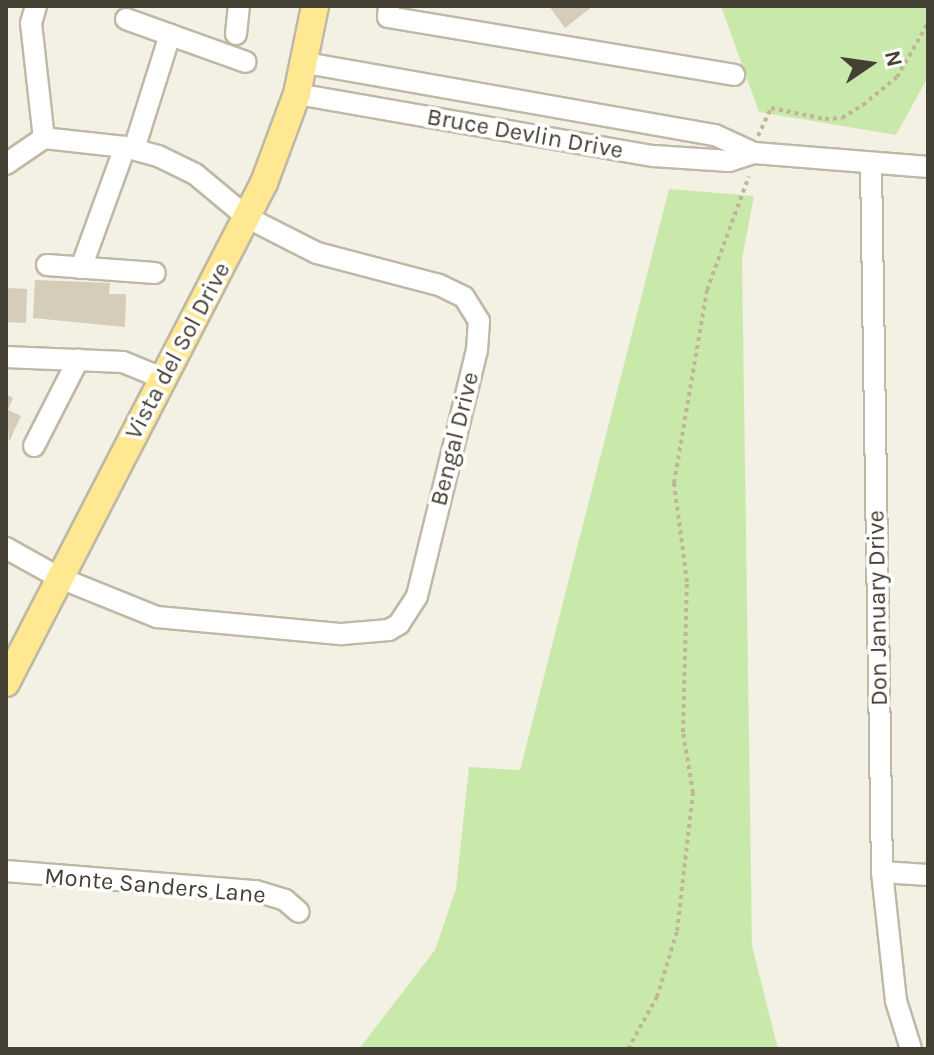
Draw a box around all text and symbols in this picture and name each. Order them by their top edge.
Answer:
north arrow [830,24,910,104]
text: N [879,48,908,69]
street label: Bruce Devlin Drive [425,103,625,165]
street label: Vista del Sol Drive [119,258,237,444]
street label: Bengal Drive [424,369,486,509]
street label: Don January Drive [862,510,894,706]
street label: Monte Sanders Lane [43,862,267,910]

